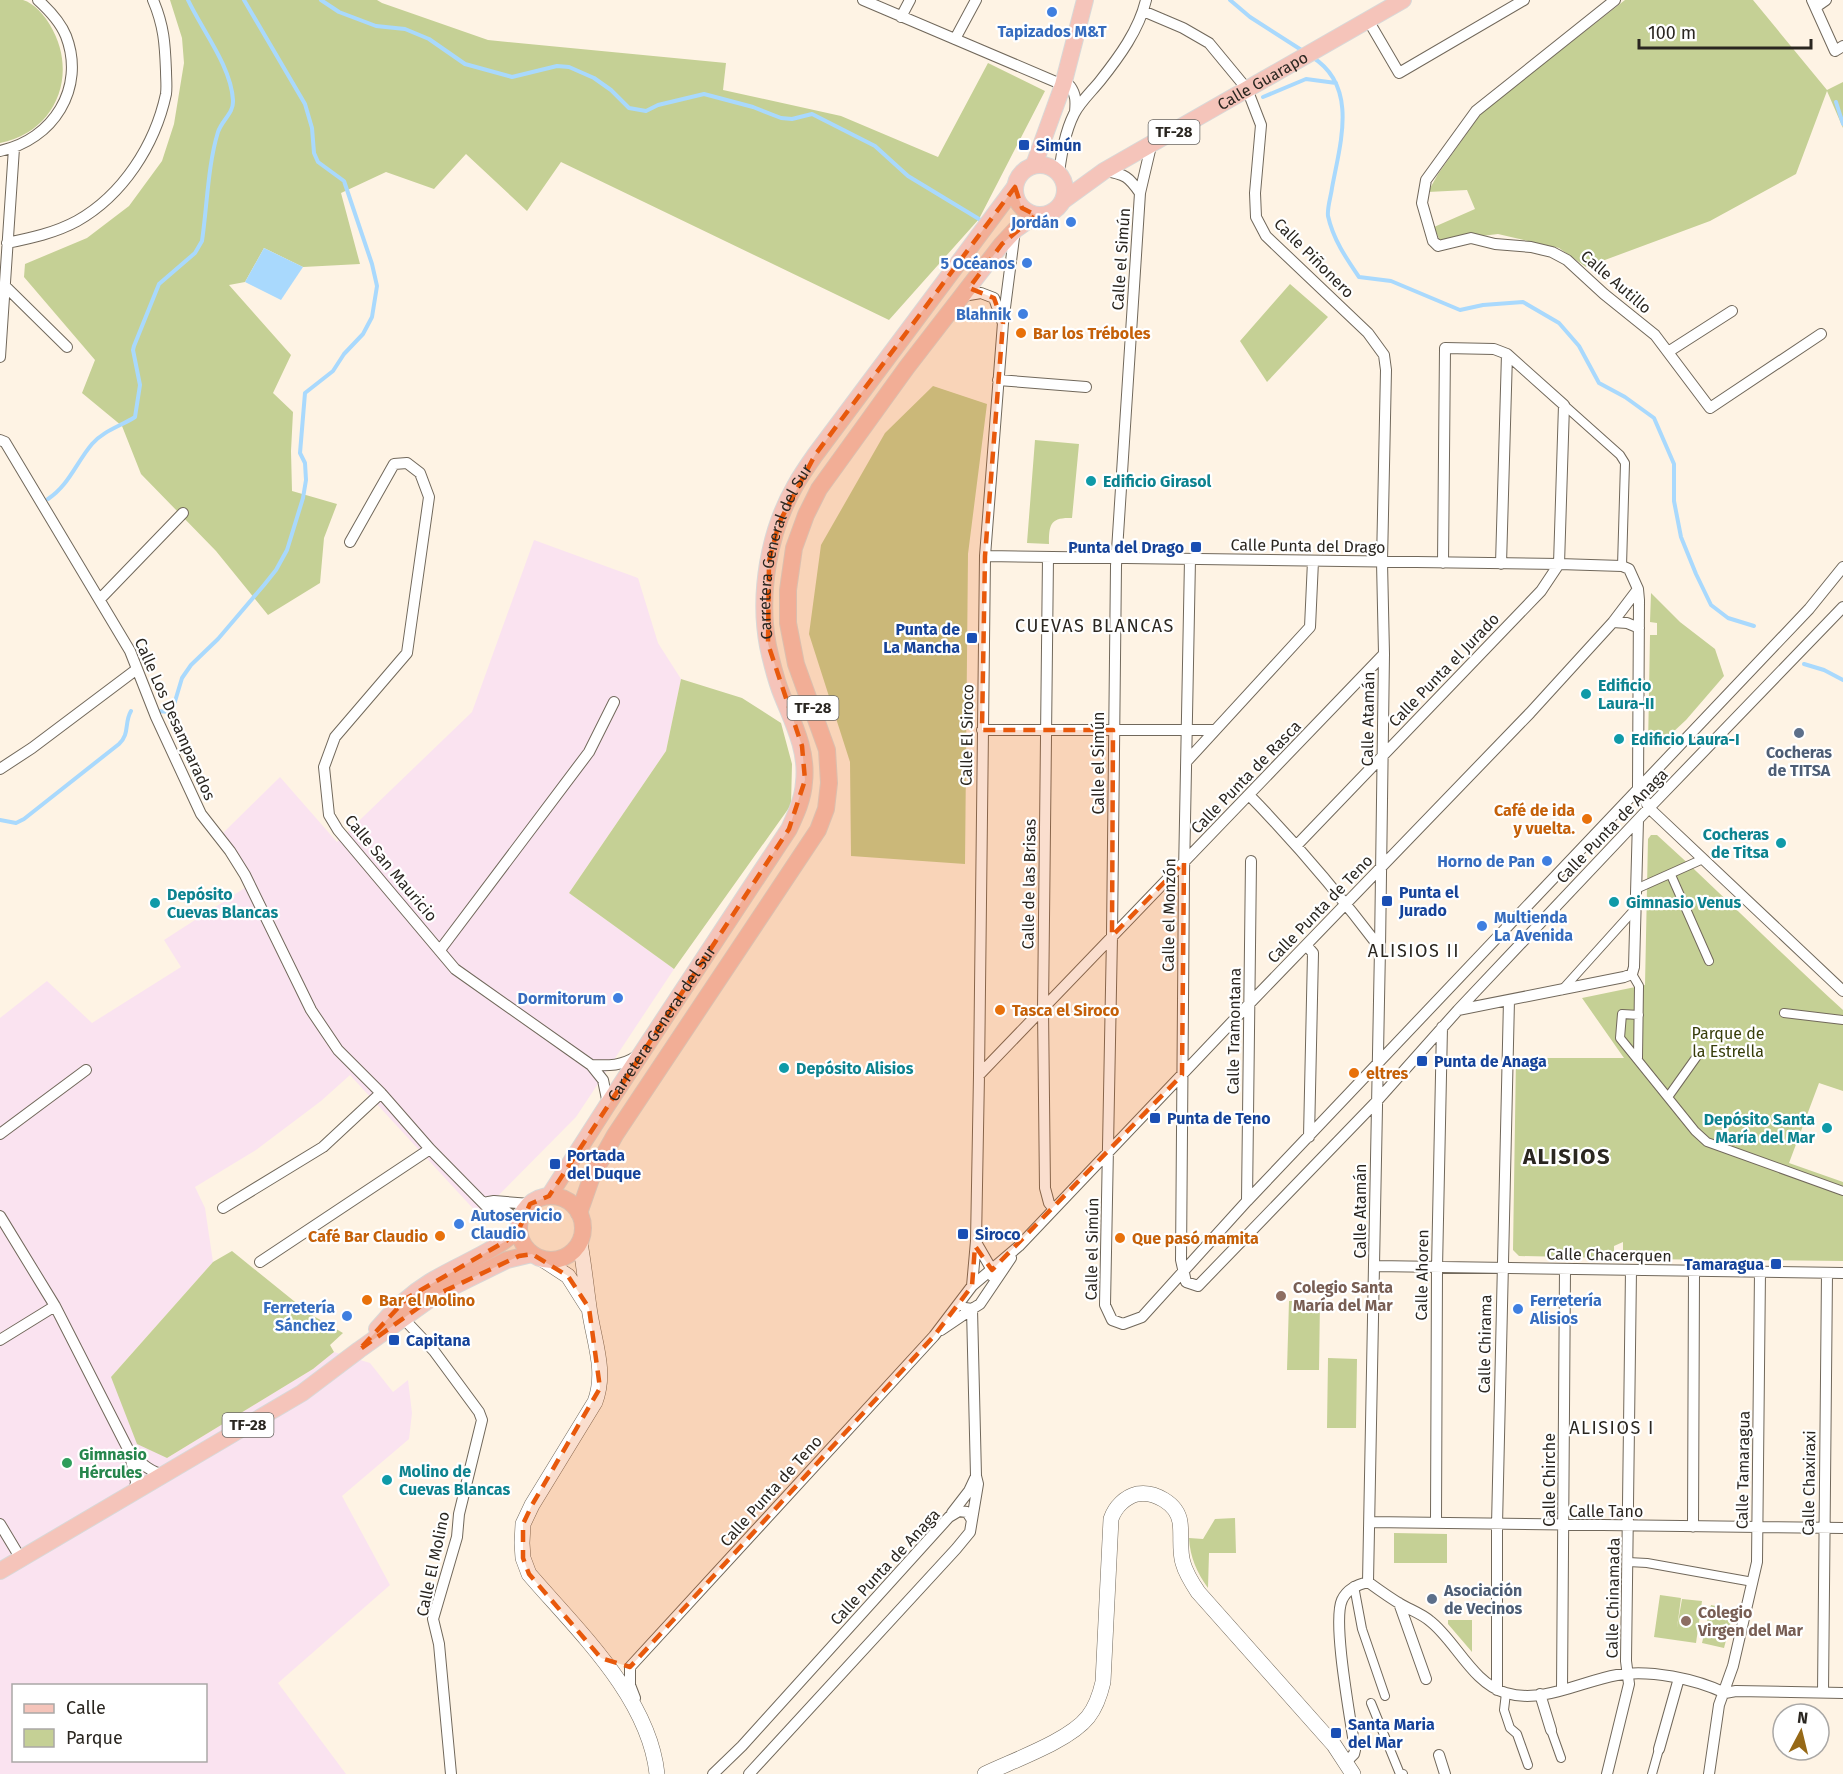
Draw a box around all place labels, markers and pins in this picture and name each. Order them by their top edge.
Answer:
marker: Tapizados M&T [1045,5,1059,19]
place label: Tapizados M&T [997,22,1107,41]
place label: Simún [1036,136,1082,155]
marker: Simún [1017,138,1031,152]
place label: Jordán [1010,213,1059,232]
marker: Jordán [1064,215,1078,229]
place label: 5 Océanos [940,254,1015,273]
marker: 5 Océanos [1020,256,1034,270]
place label: Blahnik [956,305,1011,324]
marker: Blahnik [1016,307,1030,321]
place label: Bar los Tréboles [1033,324,1151,343]
marker: Bar los Tréboles [1014,326,1028,340]
place label: Edificio Girasol [1103,472,1211,491]
marker: Edificio Girasol [1084,474,1098,488]
place label: Punta del Drago [1068,538,1184,557]
marker: Punta del Drago [1189,540,1203,554]
place label: Punta de La Mancha [883,620,960,657]
marker: Punta de La Mancha [965,631,979,645]
place label: Edificio Laura-II [1598,676,1654,713]
marker: Edificio Laura-II [1579,687,1593,701]
marker: Cocheras de TITSA [1792,726,1806,740]
place label: Edificio Laura-I [1631,730,1740,749]
marker: Edificio Laura-I [1612,732,1626,746]
place label: Cocheras de TITSA [1766,743,1832,780]
place label: Café de ida y vuelta. [1494,801,1575,838]
marker: Café de ida y vuelta. [1580,812,1594,826]
place label: Cocheras de Titsa [1703,825,1769,862]
marker: Cocheras de Titsa [1774,836,1788,850]
place label: Horno de Pan [1437,852,1535,871]
marker: Horno de Pan [1540,854,1554,868]
place label: Punta el Jurado [1398,883,1459,920]
place label: Depósito Cuevas Blancas [167,885,278,922]
place label: Gimnasio Venus [1626,893,1742,912]
marker: Punta el Jurado [1380,894,1394,908]
marker: Gimnasio Venus [1607,895,1621,909]
marker: Depósito Cuevas Blancas [148,896,162,910]
place label: Multienda La Avenida [1494,908,1573,945]
marker: Multienda La Avenida [1475,919,1489,933]
place label: Dormitorum [517,989,606,1008]
marker: Dormitorum [611,991,625,1005]
place label: Tasca el Siroco [1012,1001,1119,1020]
marker: Tasca el Siroco [993,1003,1007,1017]
place label: Punta de Anaga [1434,1052,1547,1071]
marker: Punta de Anaga [1415,1054,1429,1068]
place label: Depósito Alisios [796,1059,914,1078]
marker: Depósito Alisios [777,1061,791,1075]
place label: eltres [1366,1064,1409,1083]
marker: eltres [1347,1066,1361,1080]
place label: Punta de Teno [1167,1109,1271,1128]
place label: Depósito Santa María del Mar [1704,1110,1816,1147]
marker: Punta de Teno [1148,1111,1162,1125]
marker: Depósito Santa María del Mar [1820,1121,1834,1135]
place label: Portada del Duque [567,1146,641,1183]
marker: Portada del Duque [548,1157,562,1171]
place label: Autoservicio Claudio [470,1206,562,1243]
marker: Autoservicio Claudio [452,1217,466,1231]
place label: Siroco [975,1225,1021,1244]
place label: Café Bar Claudio [308,1227,428,1246]
marker: Siroco [956,1227,970,1241]
marker: Café Bar Claudio [433,1229,447,1243]
place label: Que pasó mamita [1132,1229,1259,1248]
marker: Que pasó mamita [1113,1231,1127,1245]
place label: Tamaragua [1684,1255,1764,1274]
marker: Tamaragua [1769,1257,1783,1271]
place label: Colegio Santa María del Mar [1293,1278,1393,1315]
marker: Colegio Santa María del Mar [1274,1289,1288,1303]
place label: Bar el Molino [379,1291,475,1310]
place label: Ferretería Alisios [1529,1291,1602,1328]
marker: Bar el Molino [360,1293,374,1307]
place label: Ferretería Sánchez [263,1298,336,1335]
marker: Ferretería Alisios [1511,1302,1525,1316]
marker: Ferretería Sánchez [340,1309,354,1323]
place label: Capitana [406,1331,471,1350]
marker: Capitana [387,1333,401,1347]
place label: Gimnasio Hércules [79,1445,147,1482]
marker: Gimnasio Hércules [60,1456,74,1470]
place label: Molino de Cuevas Blancas [399,1462,510,1499]
marker: Molino de Cuevas Blancas [380,1473,394,1487]
place label: Asociación de Vecinos [1443,1581,1523,1618]
marker: Asociación de Vecinos [1425,1592,1439,1606]
place label: Colegio Virgen del Mar [1697,1603,1803,1640]
marker: Colegio Virgen del Mar [1679,1614,1693,1628]
place label: Santa Maria del Mar [1348,1715,1435,1752]
marker: Santa Maria del Mar [1329,1726,1343,1740]

